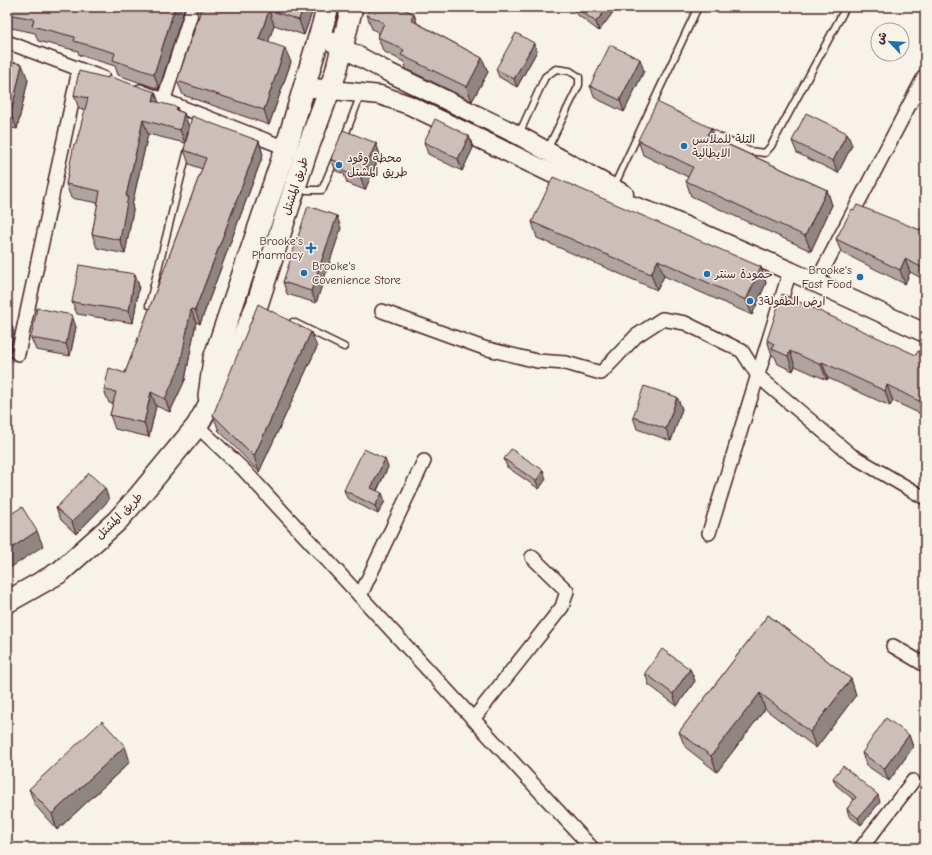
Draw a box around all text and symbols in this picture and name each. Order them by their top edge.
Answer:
north arrow [870,22,910,62]
text: ش [873,30,890,46]
place label: التلة للملابس الايطالية [692,132,755,160]
marker: التلة للملابس الايطالية [679,141,689,151]
place label: محطة وقود طريق المشتل [347,151,408,179]
street label: طريق المشتل [279,155,311,217]
marker: محطة وقود طريق المشتل [334,160,344,170]
place label: Brooke's Pharmacy [252,234,304,262]
marker: Brooke's Pharmacy [306,243,316,253]
place label: Brooke's Covenience Store [312,259,401,287]
place label: Brooke's Fast Food [802,263,852,291]
place label: حمودة سنتر [714,267,773,281]
marker: Brooke's Covenience Store [299,268,309,278]
marker: حمودة سنتر [702,269,712,279]
marker: Brooke's Fast Food [855,272,865,282]
place label: ارض الطفولة3 [758,294,825,308]
marker: ارض الطفولة3 [745,296,755,306]
street label: طريق المشتل [93,490,145,542]

